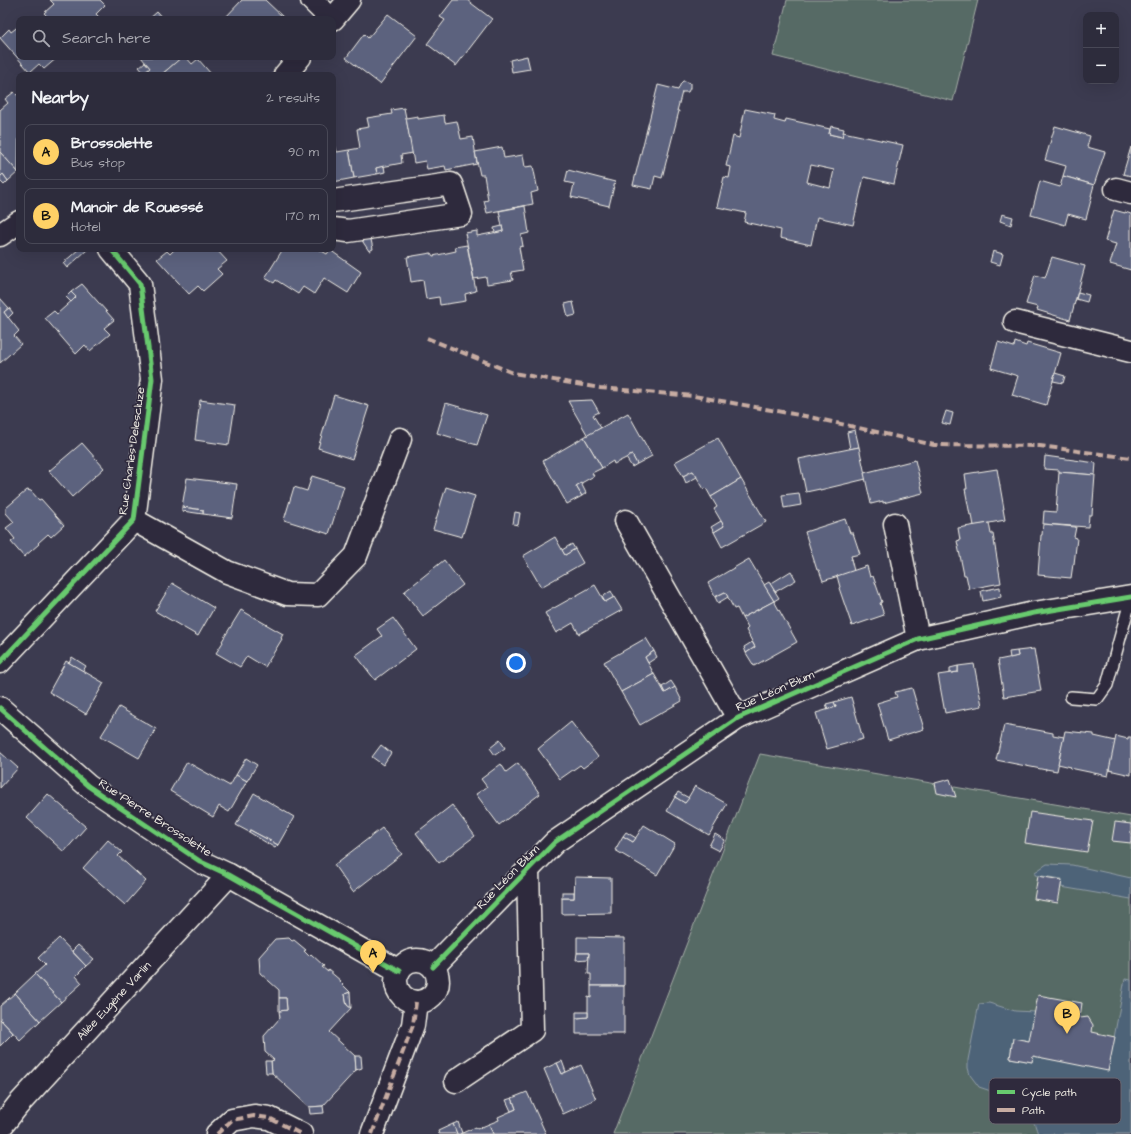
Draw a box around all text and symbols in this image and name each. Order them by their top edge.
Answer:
map controls [1083,12,1119,84]
button: + [1083,12,1119,48]
search box [16,16,336,60]
icon: search [30,27,52,49]
text: Search here [62,28,151,49]
button: − [1083,48,1119,84]
text: Nearby [32,86,89,110]
text: 2 results [266,89,320,107]
text: Brossolette [71,133,153,154]
text: A [42,143,50,161]
text: 90 m [288,143,319,161]
text: Bus stop [71,154,125,172]
text: Manoir de Rouessé [71,197,203,218]
text: B [41,207,51,225]
text: 170 m [286,207,319,225]
text: Hotel [71,218,101,236]
street label: Rue Charles Delescluze [115,385,149,516]
your location [506,653,526,673]
street label: Rue Léon Blum [733,666,817,716]
street label: Rue Pierre Brossolette [95,775,215,861]
street label: Rue Léon Blum [473,840,544,913]
pin: A [360,940,386,973]
street label: Allée Eugène Varlin [73,958,156,1045]
pin: B [1054,1001,1080,1034]
legend [989,1078,1121,1124]
text: Cycle path [1022,1085,1077,1101]
text: Path [1022,1103,1045,1118]

